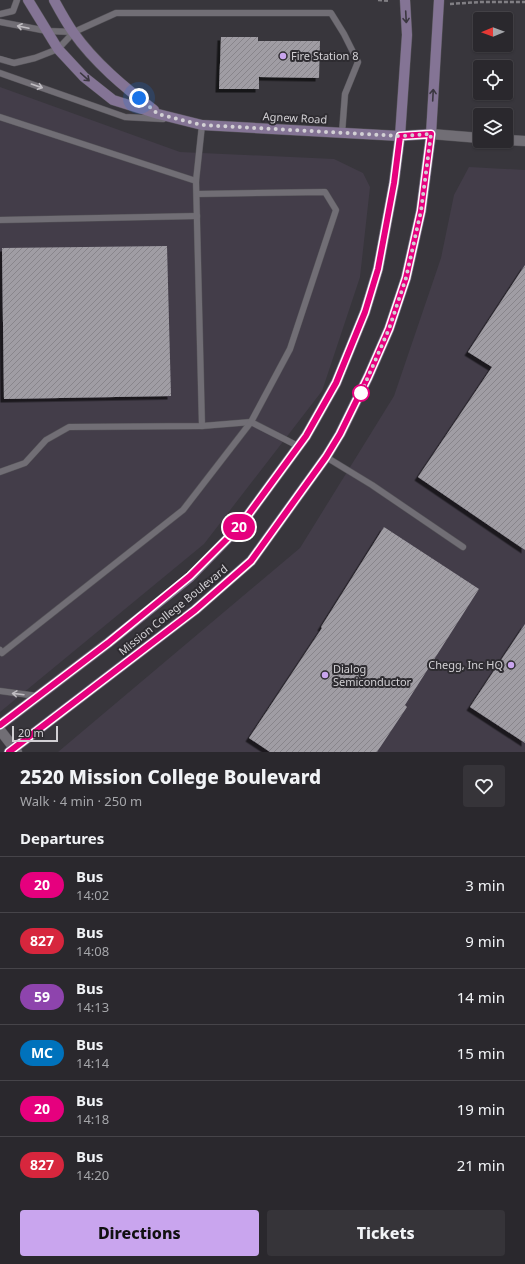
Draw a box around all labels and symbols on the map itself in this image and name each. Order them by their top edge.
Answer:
one-way arrow [403,10,410,23]
north arrow [473,12,513,52]
one-way arrow [17,22,30,30]
place label: Fire Station 8 [291,48,359,63]
marker: Fire Station 8 [278,51,288,61]
one-way arrow [80,72,90,82]
one-way arrow [30,83,43,90]
your location [129,88,149,108]
one-way arrow [430,89,437,102]
street label: Agnew Road [262,108,328,127]
unlabelled marker [352,384,370,402]
line badge: 20 [221,514,257,540]
street label: Mission College Boulevard [115,561,230,658]
place label: Chegg, Inc HQ [428,657,503,672]
marker: Chegg, Inc HQ [506,660,516,670]
place label: Dialog Semiconductor [333,661,412,689]
marker: Dialog Semiconductor [320,670,330,680]
one-way arrow [12,690,25,698]
scale bar [12,724,58,743]

